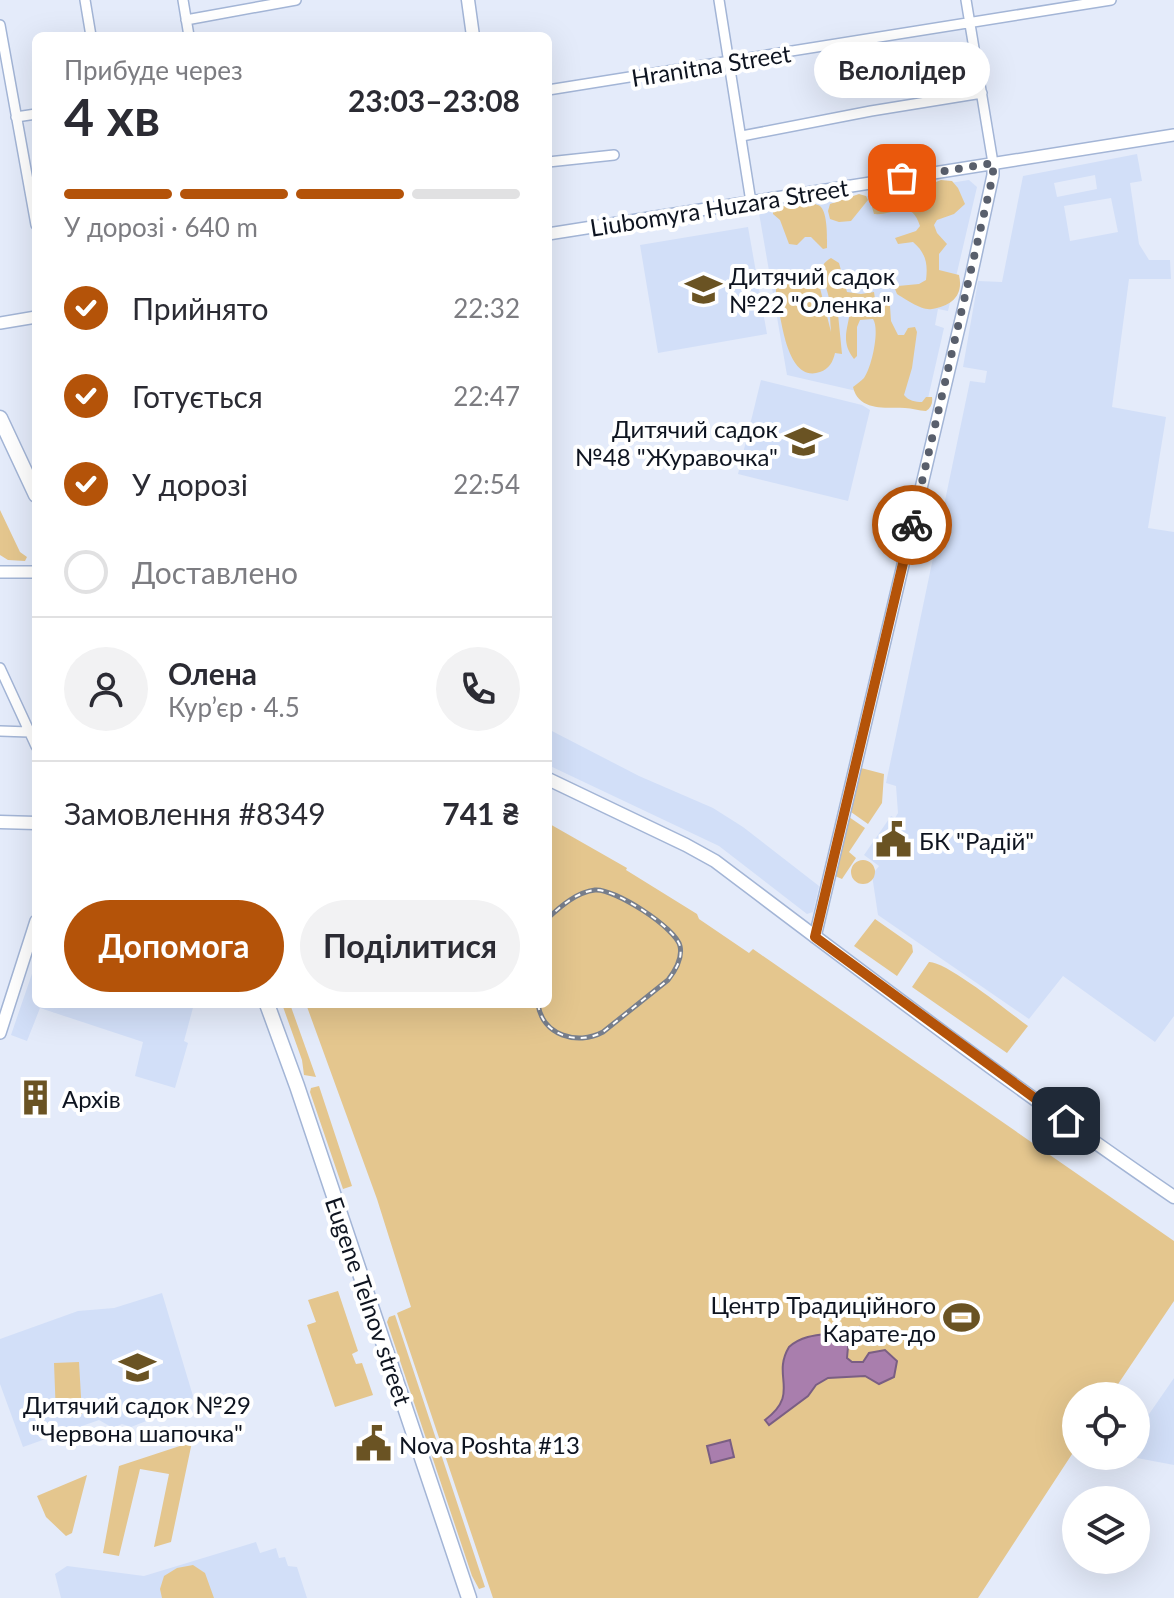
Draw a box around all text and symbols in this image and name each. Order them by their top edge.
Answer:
street label: Hranitna Street [629,38,793,92]
callout: Велолідер [814,42,990,98]
text: Прибуде через [64,54,243,86]
text: Велолідер [838,54,966,86]
text: 23:03–23:08 [348,82,520,118]
text: 4 хв [64,85,160,147]
pin [868,144,936,212]
icon: bag [880,156,924,200]
street label: Liubomyra Huzara Street [588,172,851,242]
text: У дорозі · 640 m [64,211,258,243]
place label: Дитячий садок №22 "Оленка" [729,261,896,318]
school or university icon: Дитячий садок №22 "Оленка" [684,270,722,308]
icon: check [64,286,108,330]
text: Прийнято [132,290,268,326]
text: 22:32 [453,292,520,324]
icon: check [64,374,108,418]
text: Готується [132,378,263,414]
text: 22:47 [453,380,520,412]
place label: Дитячий садок №48 "Журавочка" [575,414,779,471]
school or university icon: Дитячий садок №48 "Журавочка" [785,423,823,461]
icon: check [64,462,108,506]
text: У дорозі [132,466,248,502]
text: 22:54 [453,468,520,500]
courier [872,485,952,565]
icon: bike [890,503,934,547]
text: Доставлено [132,554,298,590]
button: person [64,647,148,731]
button: phone [436,647,520,731]
text: Олена [168,655,257,691]
text: Кур’єр · 4.5 [168,691,300,723]
text: Замовлення #8349 [64,795,326,831]
text: 741 ₴ [442,795,520,831]
public building icon: БК "Радій" [874,821,912,859]
place label: БК "Радій" [919,826,1034,855]
button: Допомога [64,900,284,992]
button: Поділитися [300,900,520,992]
building icon: Архів [17,1079,55,1117]
place label: Архів [62,1084,121,1113]
pin [1032,1087,1100,1155]
icon: home [1044,1099,1088,1143]
street label: Eugene Telnov street [320,1193,418,1409]
place label: Центр Традиційного Карате-до [710,1290,936,1347]
sports icon: Центр Традиційного Карате-до [943,1299,981,1337]
school or university icon: Дитячий садок №29 "Червона шапочка" [118,1348,156,1386]
map controls [1062,1382,1150,1574]
button: locate [1062,1382,1150,1470]
place label: Дитячий садок №29 "Червона шапочка" [23,1390,251,1447]
public building icon: Nova Poshta #13 [354,1425,392,1463]
place label: Nova Poshta #13 [399,1430,580,1459]
button: layers [1062,1486,1150,1574]

